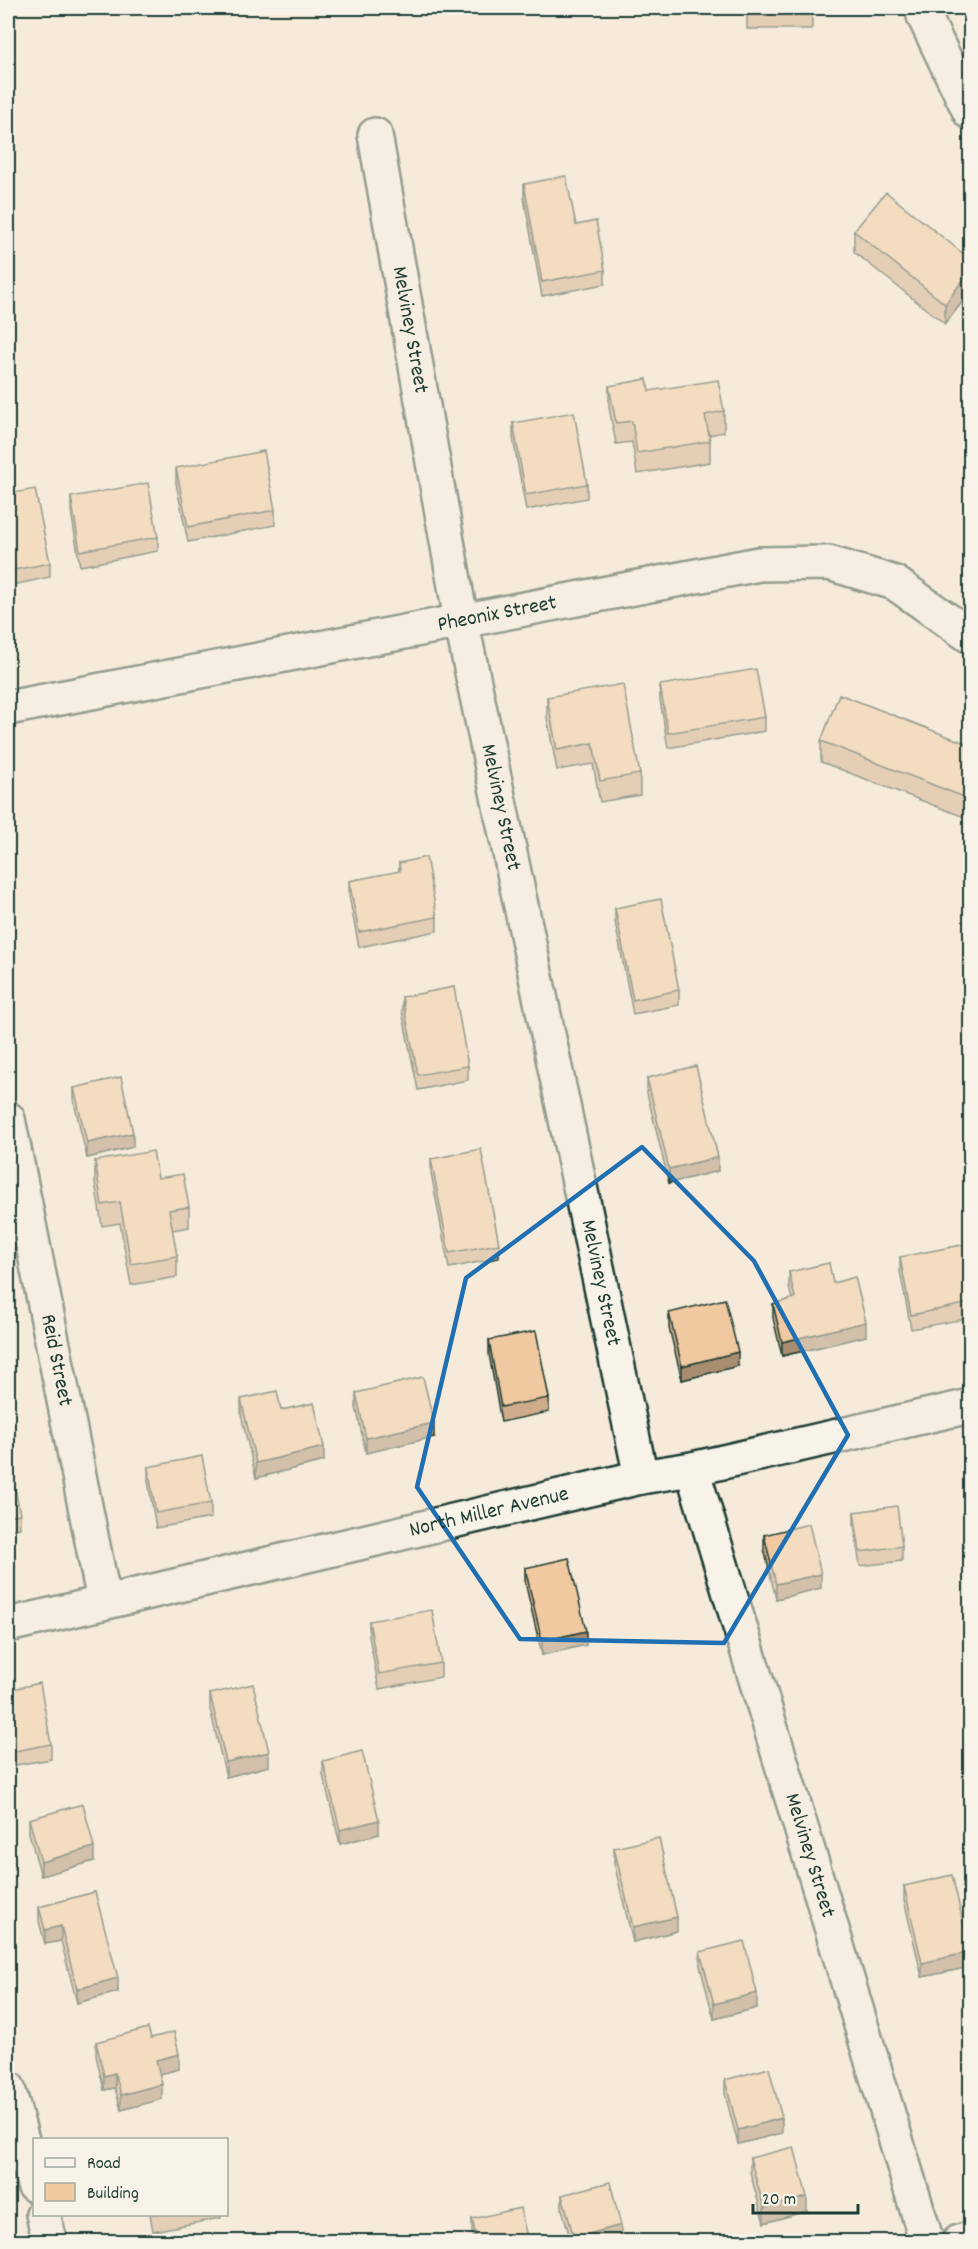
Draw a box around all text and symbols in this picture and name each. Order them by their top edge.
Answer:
street label: Melviney Street [383,264,436,396]
street label: Pheonix Street [435,588,559,641]
street label: Melviney Street [472,741,529,873]
street label: Melviney Street [572,1217,629,1349]
street label: Reid Street [32,1311,80,1409]
street label: North Miller Avenue [406,1479,572,1546]
street label: Melviney Street [776,1790,843,1921]
legend [33,2138,228,2216]
text: Road [87,2152,121,2177]
scale bar [753,2177,858,2215]
text: Building [87,2182,139,2207]
text: 20 m [762,2188,796,2213]

